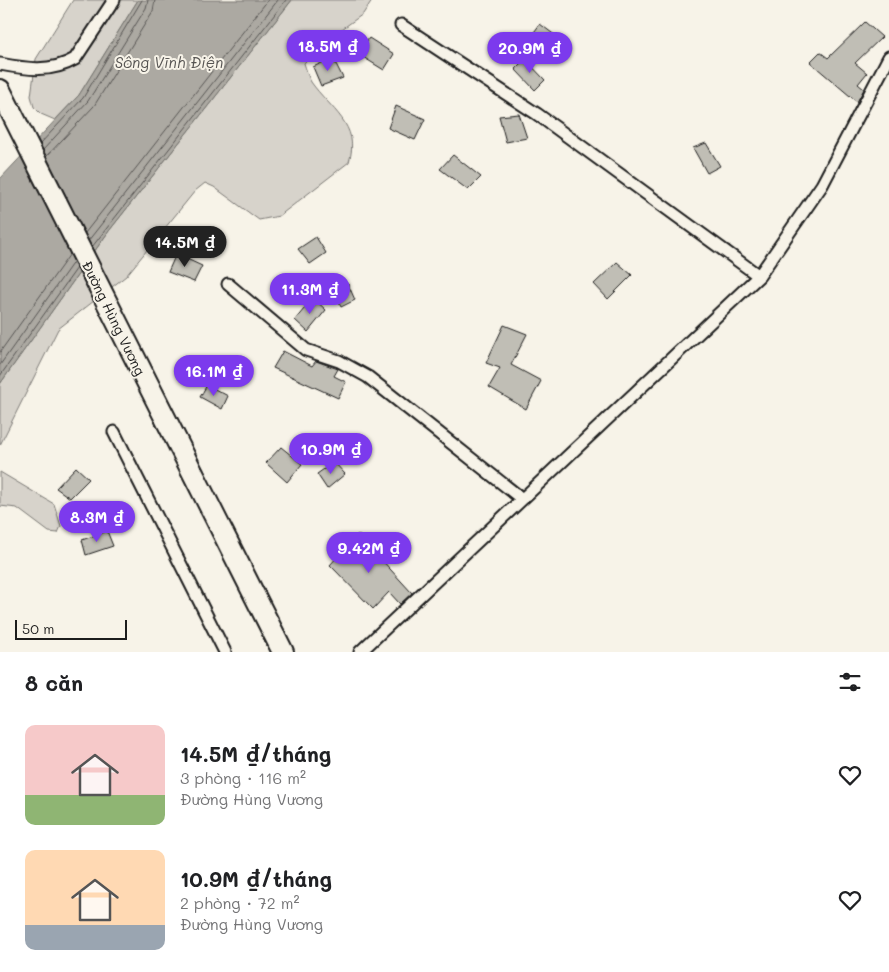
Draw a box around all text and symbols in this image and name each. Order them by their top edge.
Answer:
pin: 18.5M ₫ [282,30,374,72]
pin: 20.9M ₫ [484,32,576,74]
text: 18.5M ₫ [298,35,358,56]
text: 20.9M ₫ [498,37,562,58]
water label: Sông Vĩnh Điện [115,52,223,72]
pin: 14.5M ₫ [139,226,231,268]
text: 14.5M ₫ [154,231,216,252]
street label: Đường Hùng Vương [78,258,150,378]
pin: 11.3M ₫ [264,272,356,315]
text: 11.3M ₫ [281,278,339,299]
pin: 16.1M ₫ [168,354,260,397]
text: 16.1M ₫ [185,360,243,381]
pin: 10.9M ₫ [285,432,377,475]
text: 10.9M ₫ [300,438,362,459]
pin: 8.3M ₫ [56,500,138,543]
text: 8.3M ₫ [70,506,124,527]
pin: 9.42M ₫ [323,532,415,574]
text: 9.42M ₫ [337,537,401,558]
scale bar [15,617,128,640]
text: 50 m [22,619,54,638]
icon: filters [836,668,864,696]
text: 8 căn [25,669,83,696]
text: 14.5M ₫/tháng [180,740,331,767]
icon: home [65,745,125,805]
icon: heart [836,761,864,789]
text: 3 phòng · 116 m² [180,767,306,788]
text: Đường Hùng Vương [180,788,323,809]
text: 10.9M ₫/tháng [180,865,332,892]
icon: home [65,870,125,930]
icon: heart [836,886,864,914]
text: 2 phòng · 72 m² [180,892,300,913]
text: Đường Hùng Vương [180,913,323,934]

